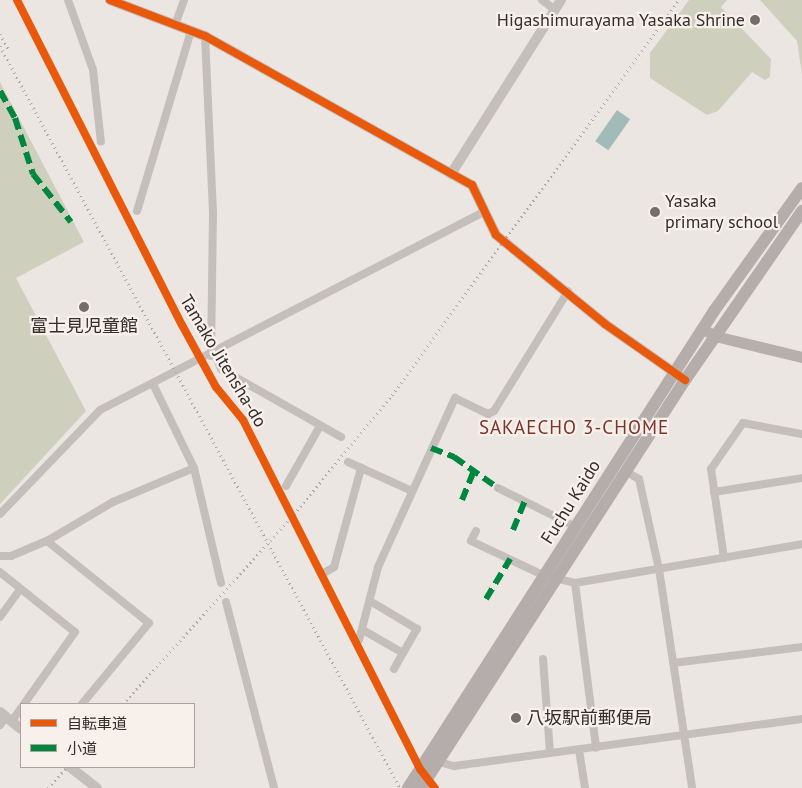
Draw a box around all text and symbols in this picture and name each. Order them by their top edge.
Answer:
place label: Higashimurayama Yasaka Shrine [496,9,745,31]
marker: Higashimurayama Yasaka Shrine [749,14,761,26]
place label: Yasaka primary school [665,191,779,233]
marker: Yasaka primary school [649,206,661,218]
street label: Tamako Jitensha-do [175,291,271,431]
marker: 富士見児童館 [78,301,90,313]
place label: 富士見児童館 [30,315,138,337]
district label: SAKAECHO 3-CHOME [477,417,671,439]
street label: Fuchu Kaido [537,456,605,548]
legend [20,703,195,768]
place label: 八坂駅前郵便局 [526,707,652,729]
marker: 八坂駅前郵便局 [510,712,522,724]
text: 自転車道 [67,714,127,733]
text: 小道 [67,739,97,758]

